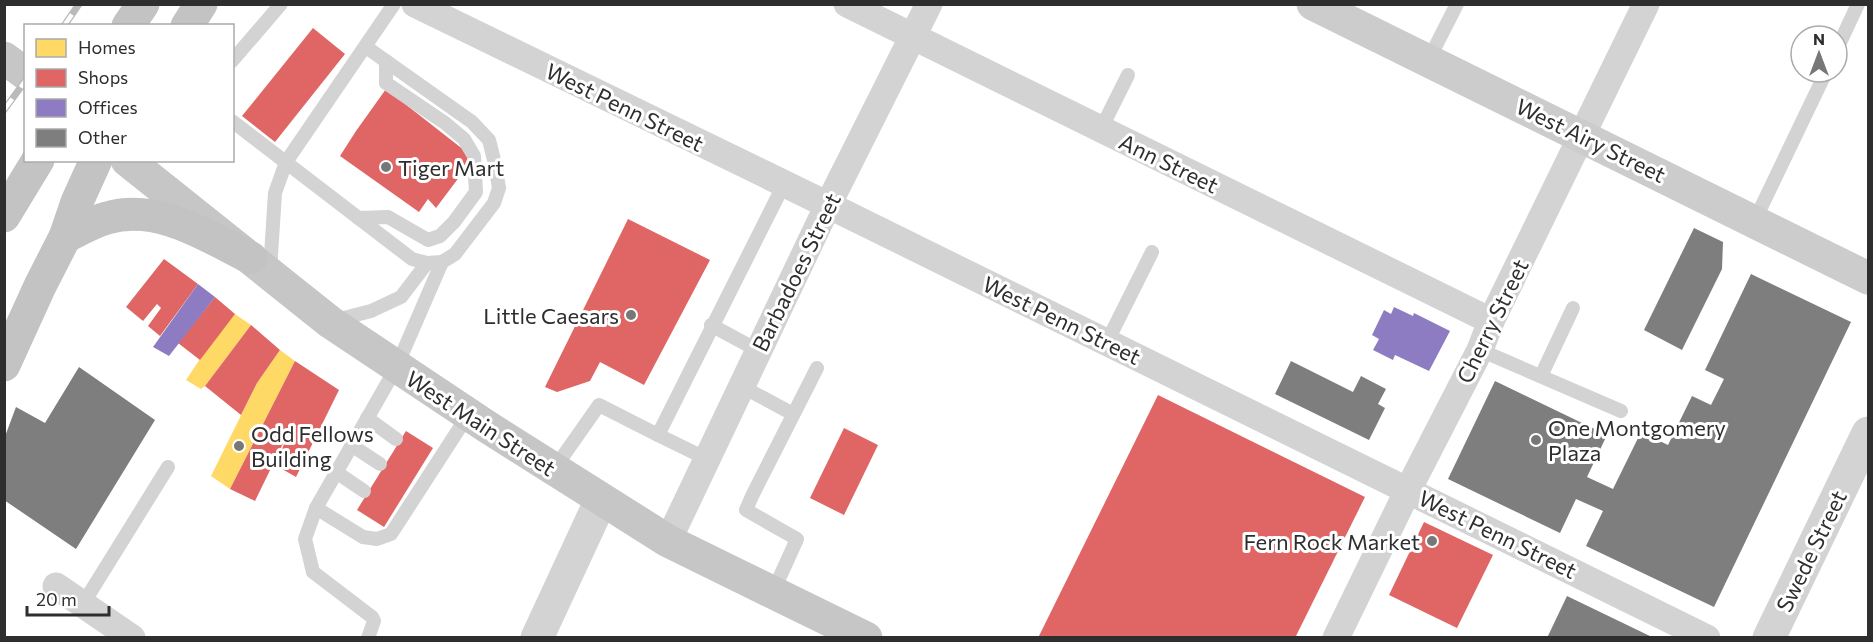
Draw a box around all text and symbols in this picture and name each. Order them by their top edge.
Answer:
legend [24,24,234,162]
north arrow [1789,24,1849,84]
text: N [1813,29,1825,48]
text: Homes [78,36,136,58]
street label: West Penn Street [542,57,708,157]
text: Shops [78,66,128,88]
street label: West Airy Street [1512,92,1670,188]
text: Offices [78,96,138,118]
text: Other [78,126,127,148]
street label: Ann Street [1115,127,1223,199]
place label: Tiger Mart [398,154,504,181]
marker: Tiger Mart [379,160,393,174]
street label: Barbadoes Street [746,188,846,356]
street label: Cherry Street [1450,255,1534,387]
street label: West Penn Street [979,270,1145,370]
place label: Little Caesars [483,302,619,329]
marker: Little Caesars [624,308,638,322]
street label: West Main Street [401,365,561,481]
place label: One Montgomery Plaza [1548,414,1726,466]
place label: Odd Fellows Building [251,420,374,472]
marker: One Montgomery Plaza [1529,433,1543,447]
marker: Odd Fellows Building [232,439,246,453]
street label: West Penn Street [1415,484,1581,584]
street label: Swede Street [1770,486,1852,616]
place label: Fern Rock Market [1243,528,1420,555]
marker: Fern Rock Market [1425,534,1439,548]
scale bar [27,579,110,617]
text: 20 m [36,588,77,610]

